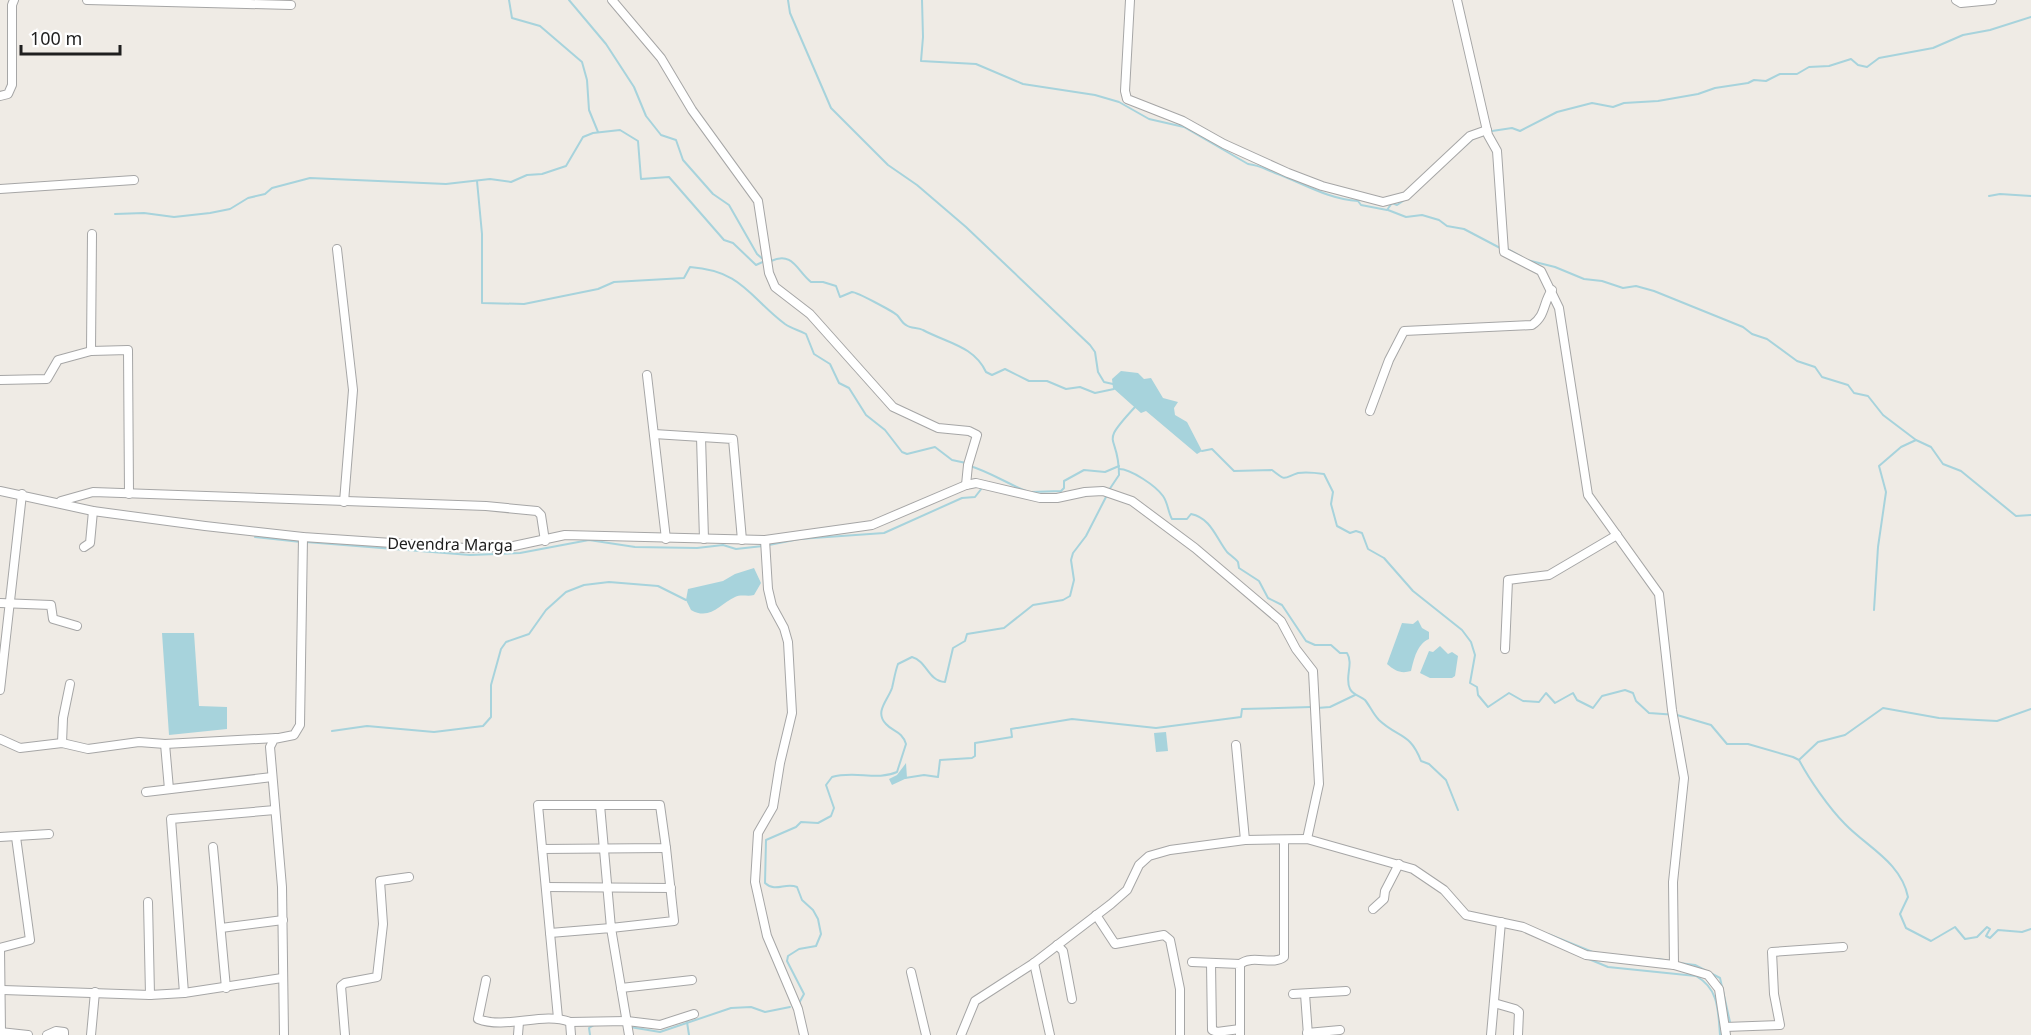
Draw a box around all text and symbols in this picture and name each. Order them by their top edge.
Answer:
scale bar [21,18,120,56]
text: 100 m [30,26,82,50]
street label: Devendra Marga [387,532,513,556]

